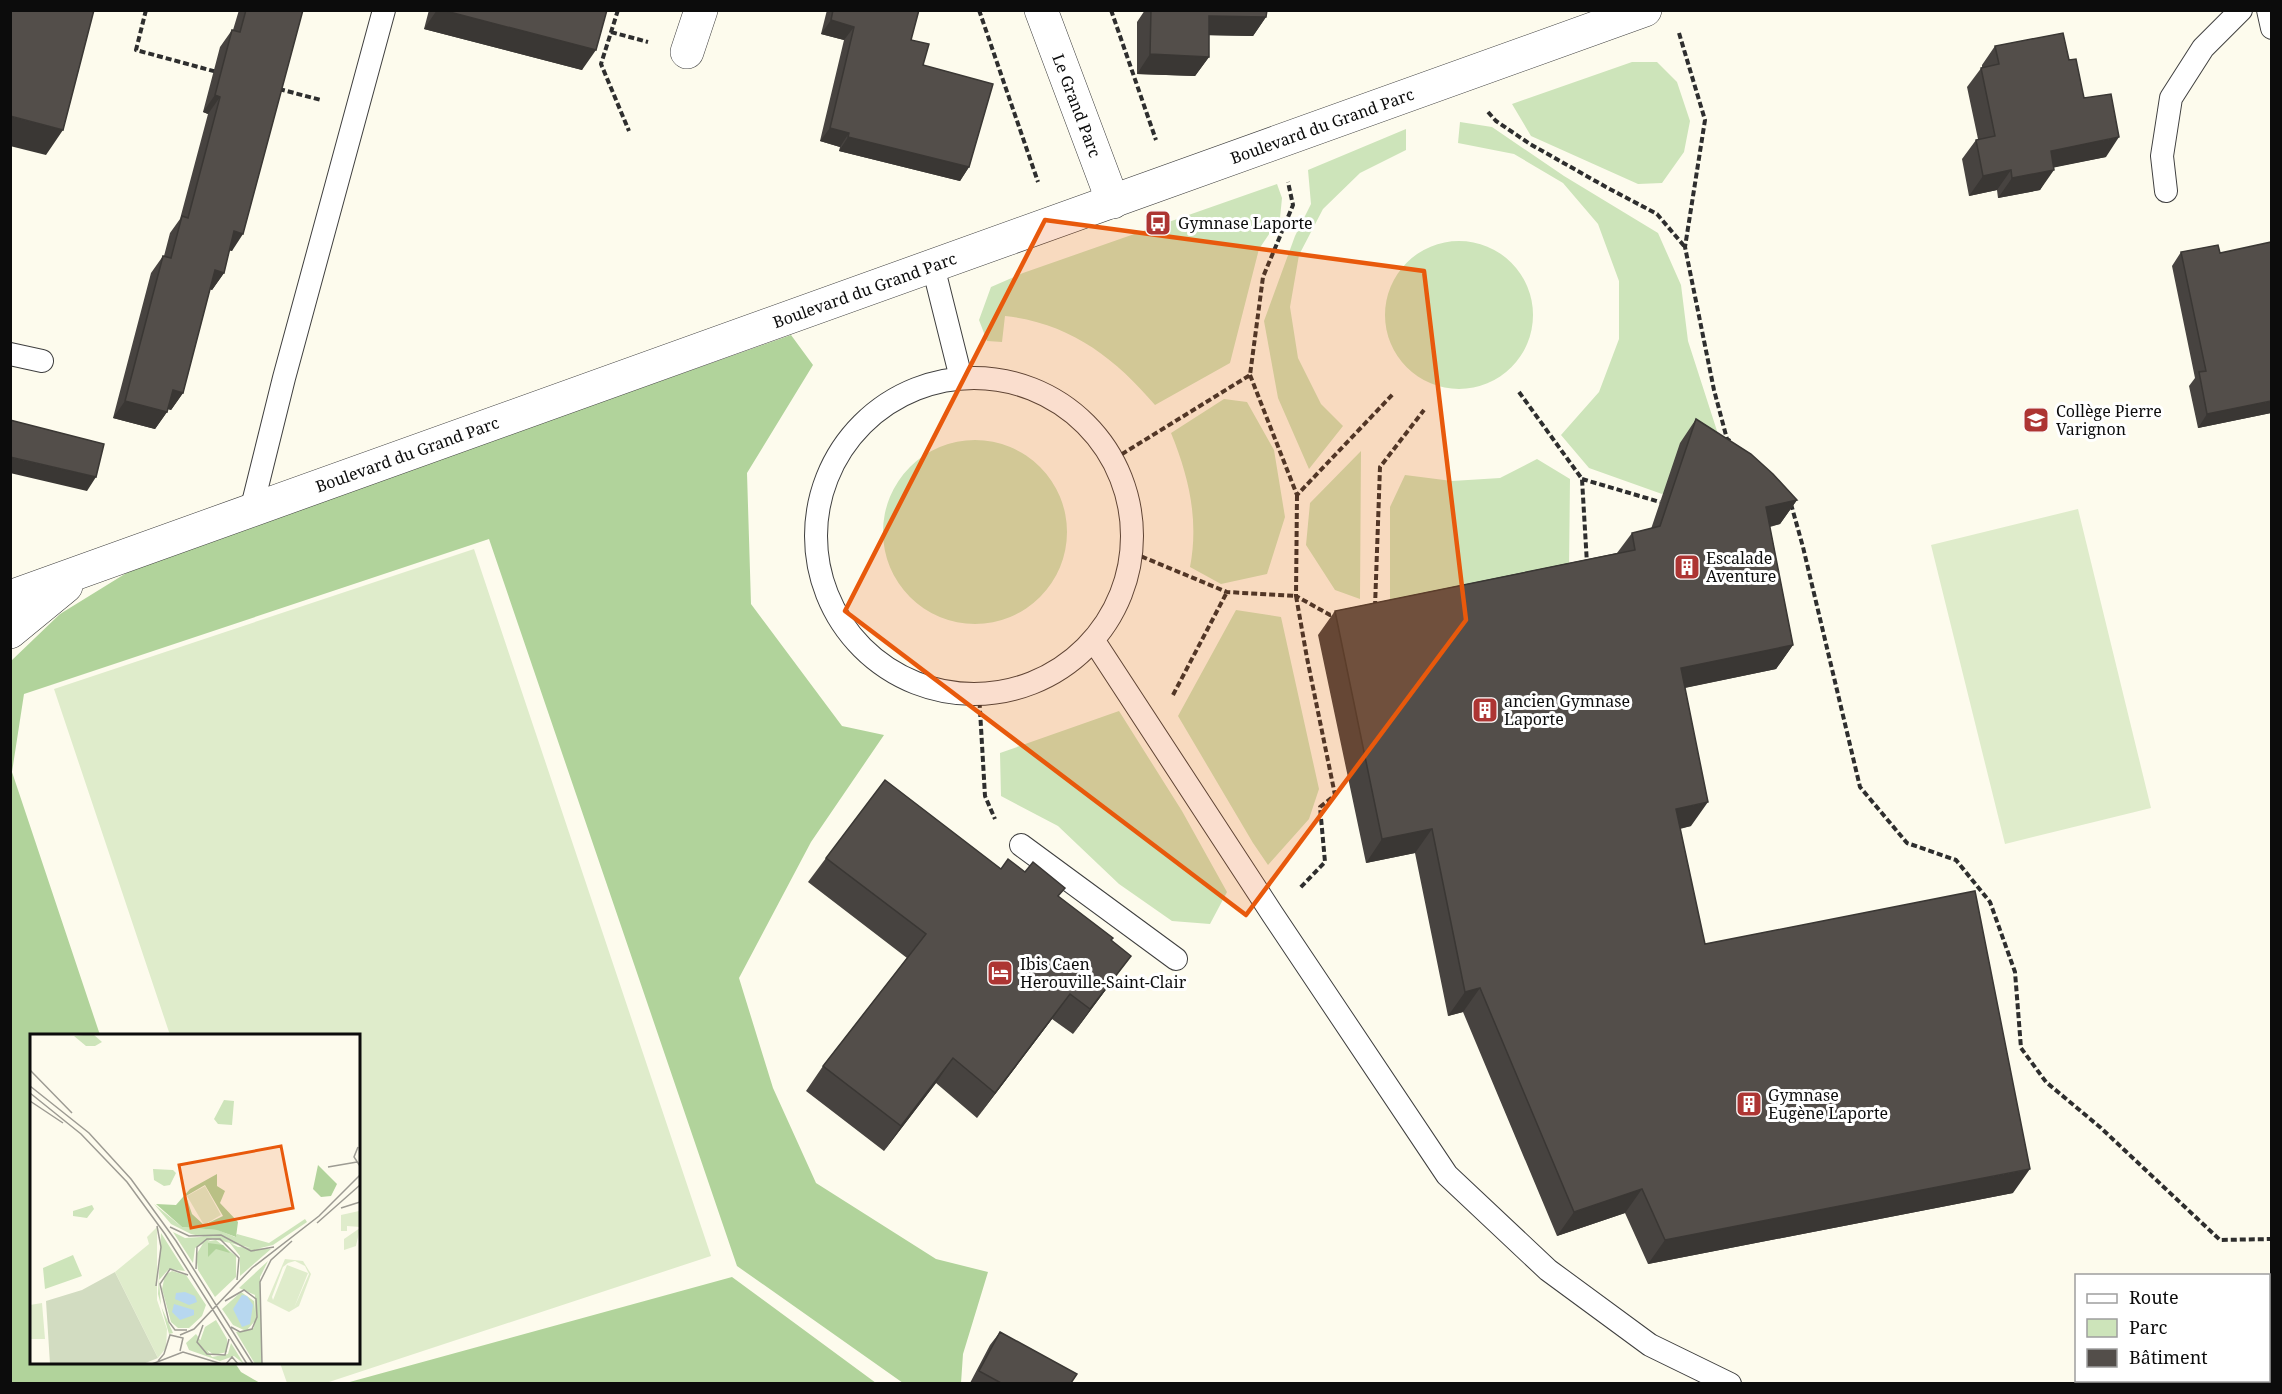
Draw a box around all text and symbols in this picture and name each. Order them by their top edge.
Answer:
street label: Le Grand Parc [1047,51,1106,160]
street label: Boulevard du Grand Parc [1227,83,1417,169]
bus stop icon: Gymnase Laporte [1143,208,1173,238]
place label: Gymnase Laporte [1178,212,1313,234]
street label: Boulevard du Grand Parc [770,247,959,333]
place label: Collège Pierre Varignon [2056,400,2162,440]
school or university icon: Collège Pierre Varignon [2021,405,2051,435]
street label: Boulevard du Grand Parc [312,411,502,497]
place label: Escalade Aventure [1706,547,1776,587]
building icon: Escalade Aventure [1672,552,1702,582]
place label: ancien Gymnase Laporte [1504,690,1630,730]
building icon: ancien Gymnase Laporte [1470,695,1500,725]
place label: Ibis Caen Herouville-Saint-Clair [1020,953,1187,993]
hotel icon: Ibis Caen Herouville-Saint-Clair [985,958,1015,988]
inset map [30,1034,360,1364]
place label: Gymnase Eugène Laporte [1768,1084,1888,1124]
building icon: Gymnase Eugène Laporte [1734,1089,1764,1119]
legend [2075,1274,2270,1382]
text: Route [2129,1285,2179,1309]
text: Parc [2129,1315,2167,1339]
text: Bâtiment [2129,1345,2208,1369]

